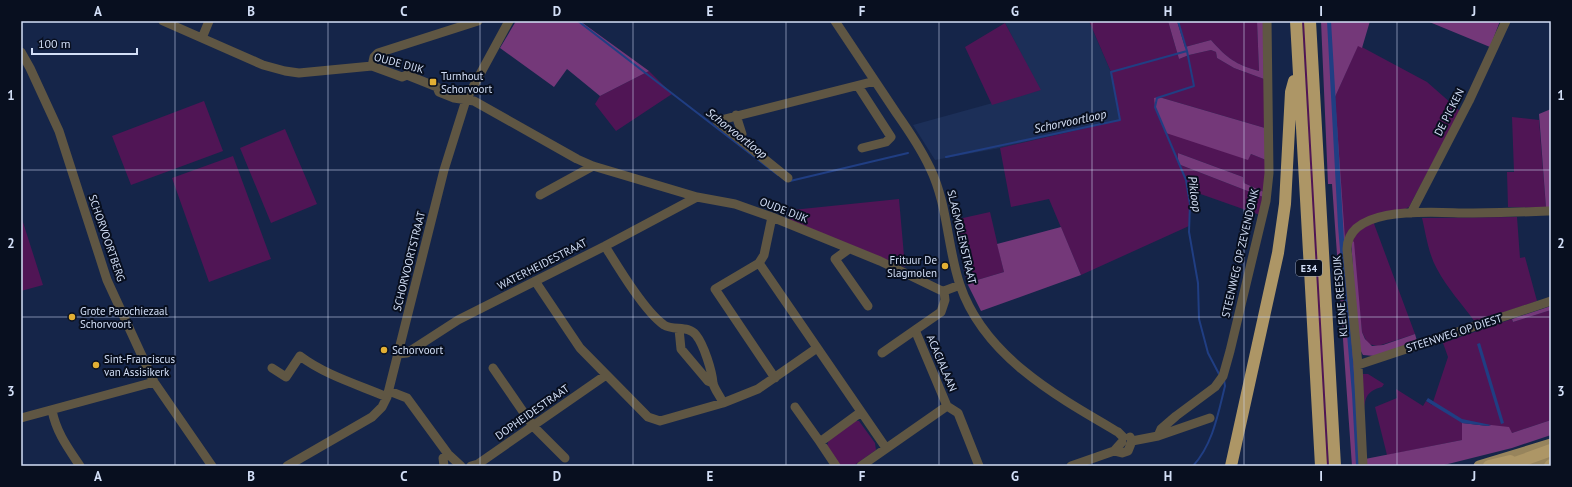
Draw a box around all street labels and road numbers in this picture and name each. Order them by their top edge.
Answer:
street label: OUDE DIJK [373,50,426,76]
street label: DE PICKEN [1431,86,1467,138]
street label: STEENWEG OP ZEVENDONK [1218,187,1262,319]
street label: SLAGMOLENSTRAAT [944,189,980,285]
street label: SCHORVOORTBERG [86,193,129,284]
street label: OUDE DIJK [758,194,811,226]
street label: SCHORVOORTSTRAAT [390,210,428,312]
street label: WATERHEIDESTRAAT [495,235,589,293]
street label: KLEINE REESDIJK [1329,254,1351,338]
road number: E34 [1296,260,1322,276]
street label: STEENWEG OP DIEST [1404,311,1504,355]
street label: ACACIALAAN [924,333,960,393]
street label: DOPHEIDESTRAAT [492,381,572,443]

